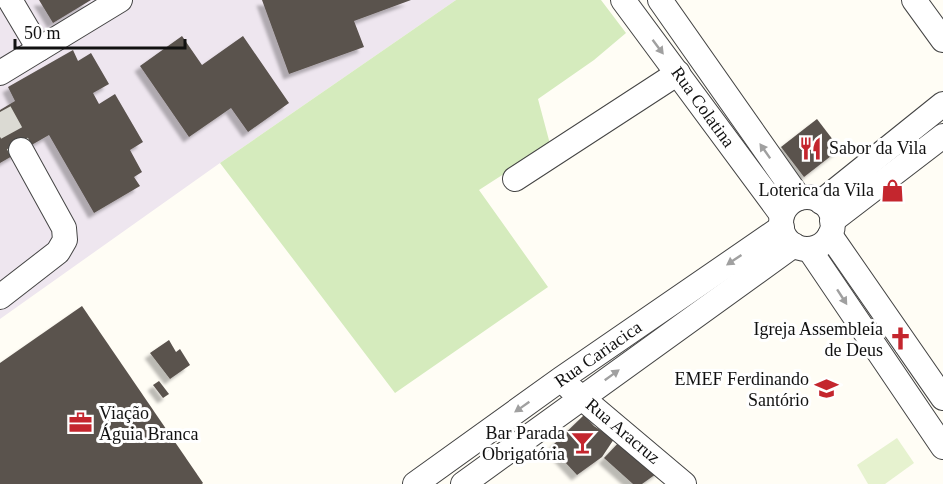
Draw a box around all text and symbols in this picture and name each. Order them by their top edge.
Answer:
scale bar [15,12,184,50]
text: 50 m [24,23,61,43]
one-way arrow [652,39,665,55]
street label: Rua Colatina [667,63,739,151]
restaurant icon: Sabor da Vila [798,135,824,161]
place label: Sabor da Vila [829,138,927,158]
one-way arrow [759,143,771,159]
shop icon: Loterica da Vila [879,177,905,203]
place label: Loterica da Vila [758,180,874,200]
one-way arrow [726,255,742,266]
one-way arrow [836,289,847,305]
street label: Rua Cariacica [551,317,645,391]
place label: Igreja Assembleia de Deus [754,319,883,360]
church icon: Igreja Assembleia de Deus [888,326,914,352]
one-way arrow [604,369,620,381]
place label: EMEF Ferdinando Santório [675,369,809,410]
school or university icon: EMEF Ferdinando Santório [814,376,840,402]
street label: Rua Aracruz [582,394,664,468]
one-way arrow [514,401,530,413]
place label: Viação Águia Branca [99,403,198,444]
office icon: Viação Águia Branca [68,410,94,436]
place label: Bar Parada Obrigatória [482,423,565,464]
bar icon: Bar Parada Obrigatória [570,430,596,456]

